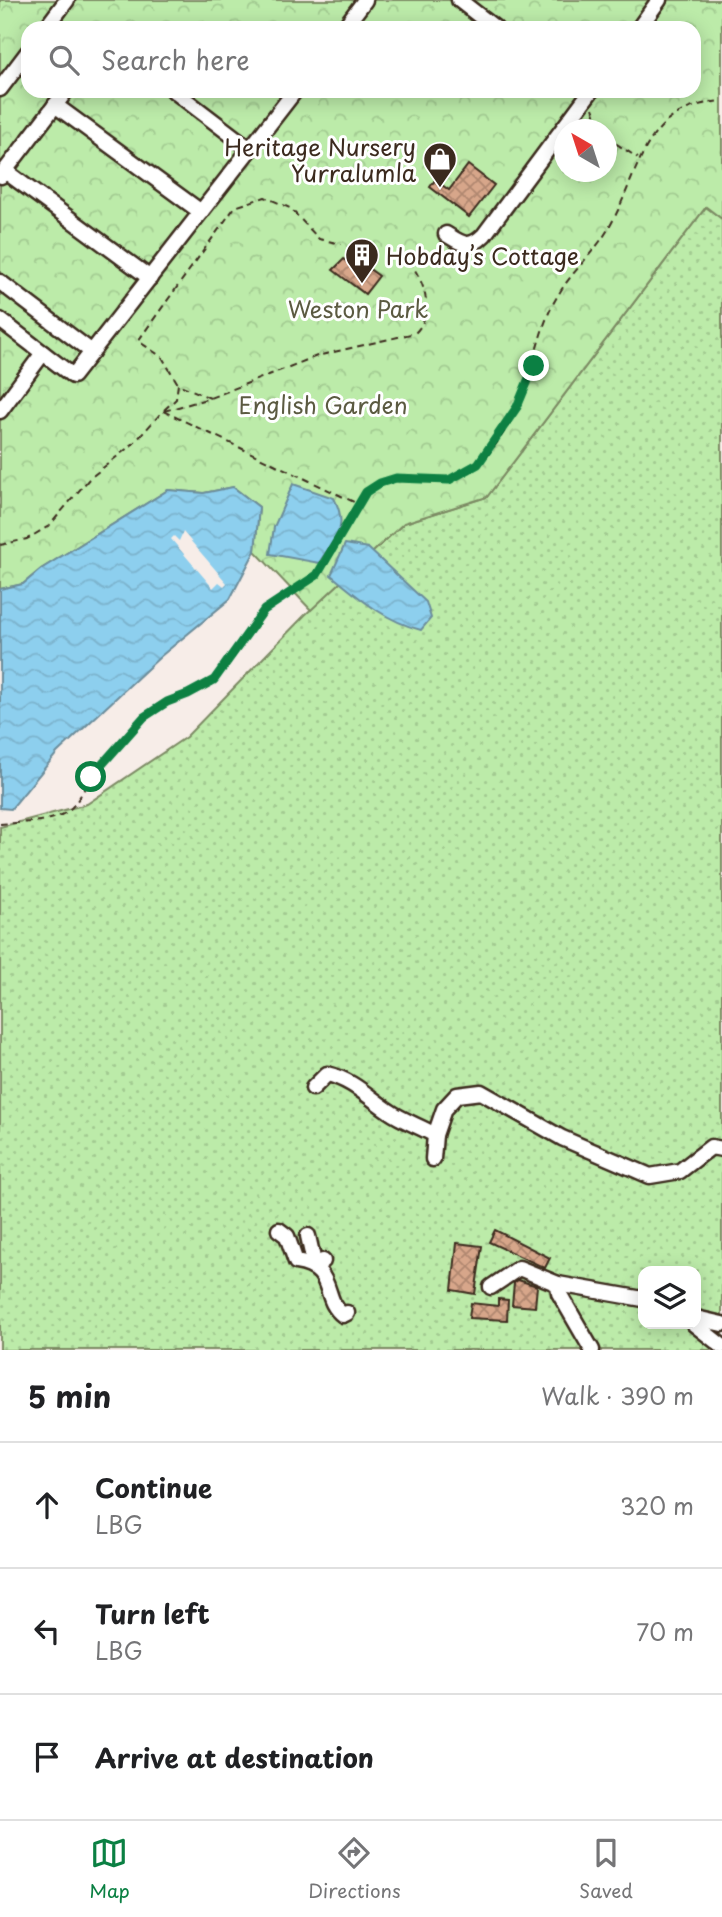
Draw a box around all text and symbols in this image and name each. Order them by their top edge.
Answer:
search box [21,21,701,98]
text: Search here [101,40,250,79]
icon: search [45,41,83,79]
north arrow [554,119,617,182]
place label: Heritage Nursery Yurralumla [224,129,417,190]
shop icon: Heritage Nursery Yurralumla [421,140,459,189]
building icon: Hobday’s Cottage [343,236,381,285]
place label: Hobday’s Cottage [386,238,579,273]
park label: Weston Park [288,291,428,326]
route end [518,350,549,381]
park label: English Garden [238,387,408,422]
route start [75,761,106,792]
map controls [638,1266,701,1329]
button: layers [638,1266,701,1329]
text: 5 min [28,1373,111,1418]
text: Walk · 390 m [541,1378,694,1413]
text: Continue [95,1468,212,1507]
icon: ahead [28,1486,66,1524]
text: 320 m [620,1488,694,1523]
text: LBG [95,1507,143,1542]
text: Turn left [95,1594,210,1633]
icon: left [28,1612,66,1650]
text: 70 m [636,1614,694,1649]
text: LBG [95,1633,143,1668]
icon: arrive [28,1738,66,1776]
text: Arrive at destination [95,1738,374,1777]
tab: Map [89,1834,130,1904]
tab: Directions [308,1834,401,1904]
tab: Saved [579,1834,633,1904]

